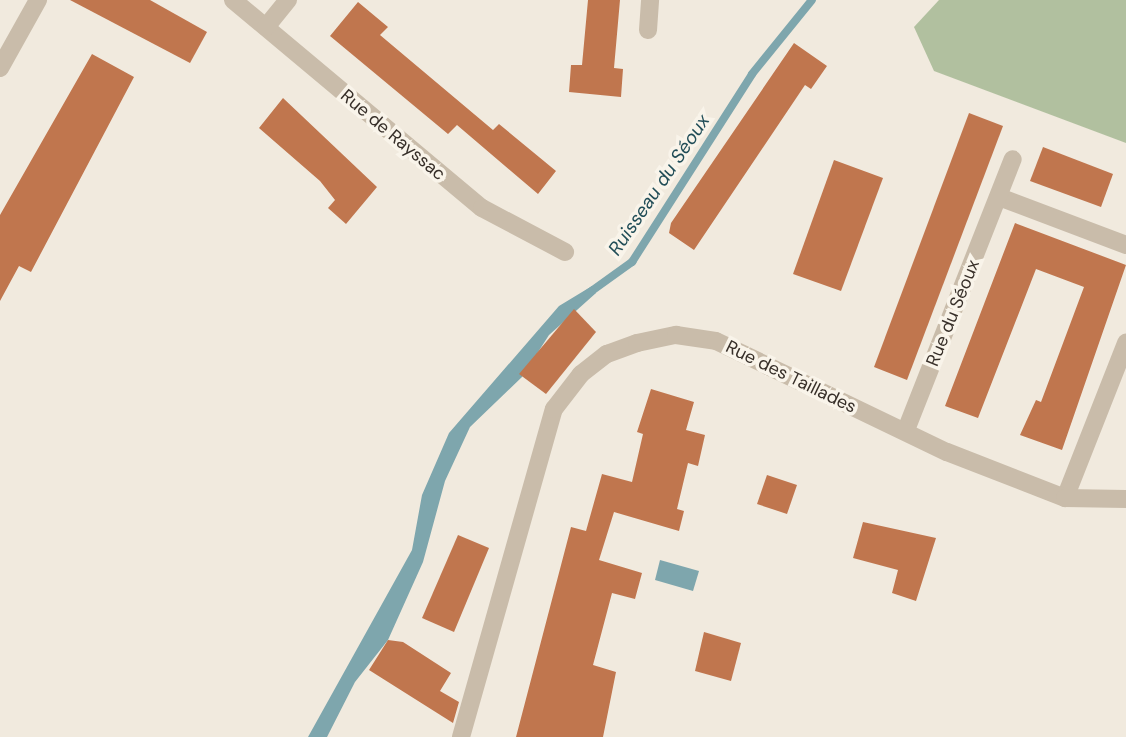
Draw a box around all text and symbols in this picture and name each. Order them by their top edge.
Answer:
street label: Rue de Rayssac [336,85,450,185]
water label: Ruisseau du Séoux [603,110,715,260]
street label: Rue du Séoux [922,257,984,369]
street label: Rue des Taillades [722,336,860,418]

